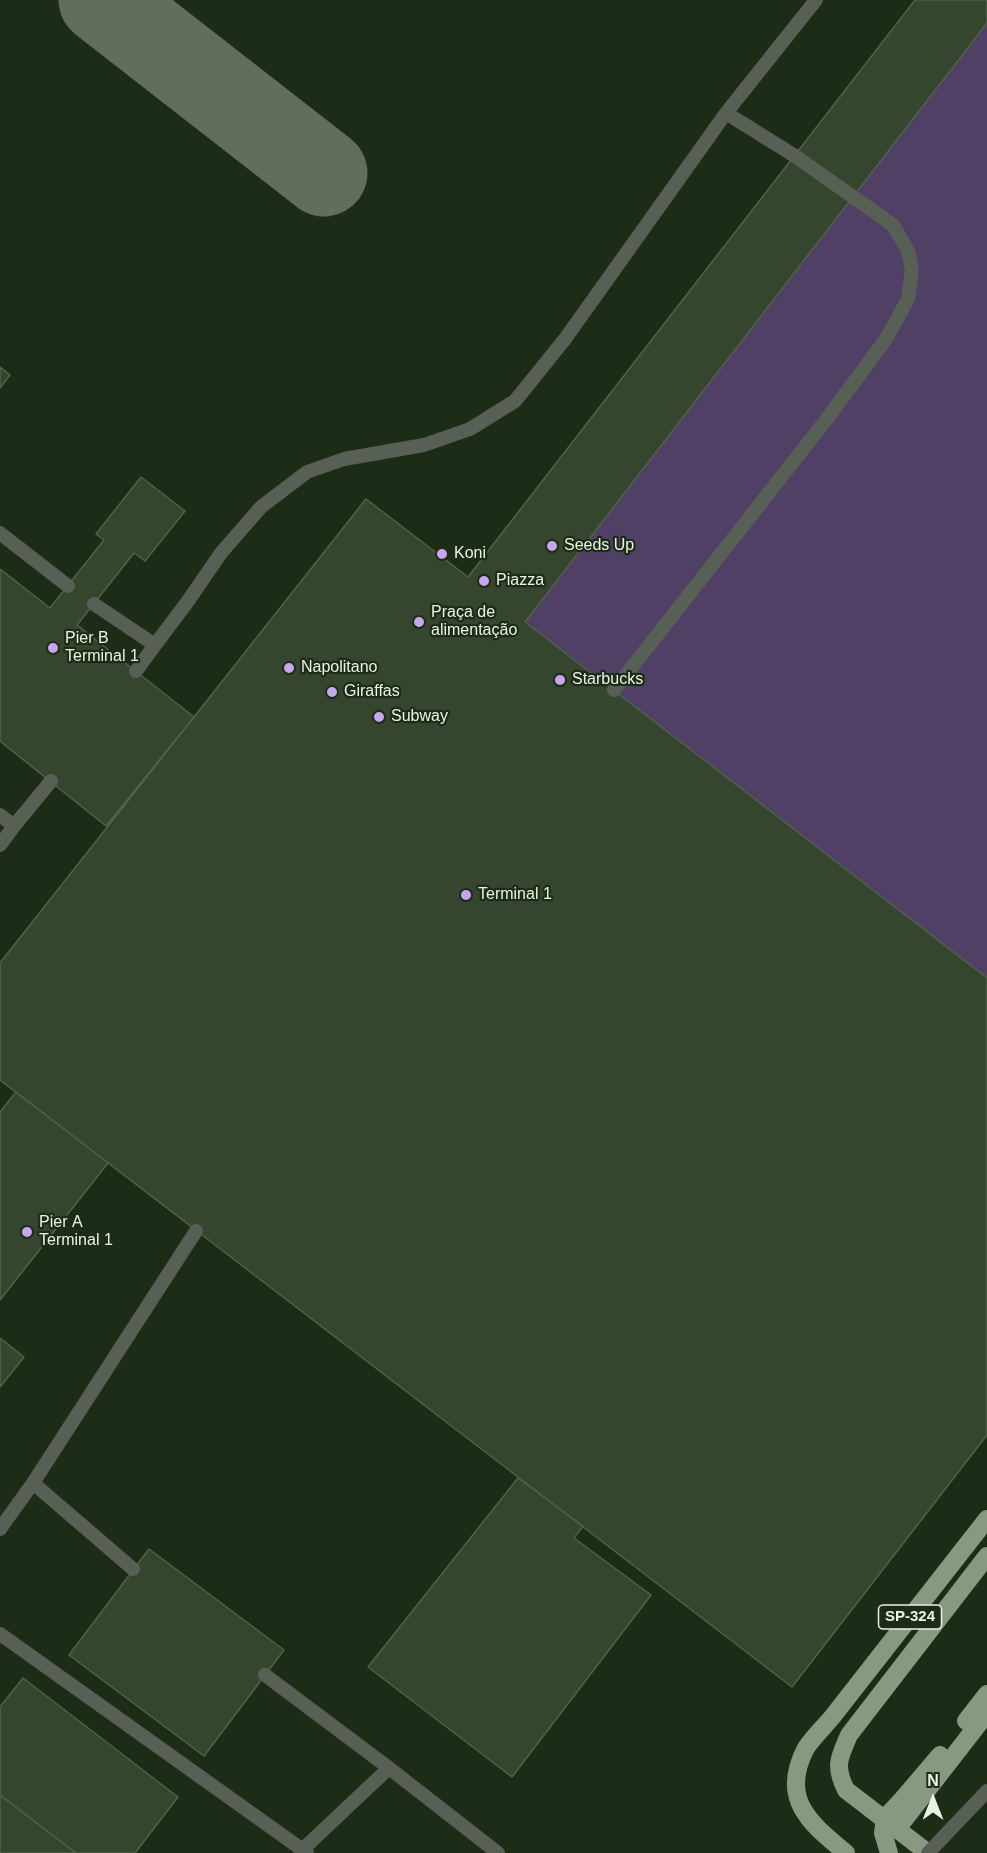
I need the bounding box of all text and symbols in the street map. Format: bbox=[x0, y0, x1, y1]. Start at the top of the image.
place label: Seeds Up bbox=[564, 536, 634, 556]
marker: Seeds Up bbox=[545, 539, 559, 553]
place label: Koni bbox=[454, 544, 486, 564]
marker: Koni bbox=[435, 547, 449, 561]
place label: Piazza bbox=[496, 571, 544, 591]
marker: Piazza bbox=[477, 574, 491, 588]
place label: Praça de alimentação bbox=[431, 603, 517, 641]
marker: Praça de alimentação bbox=[412, 615, 426, 629]
place label: Pier B Terminal 1 bbox=[65, 629, 139, 667]
marker: Pier B Terminal 1 bbox=[46, 641, 60, 655]
place label: Napolitano bbox=[301, 658, 378, 678]
marker: Napolitano bbox=[282, 661, 296, 675]
place label: Starbucks bbox=[572, 670, 643, 690]
marker: Starbucks bbox=[553, 673, 567, 687]
place label: Giraffas bbox=[344, 682, 400, 702]
marker: Giraffas bbox=[325, 685, 339, 699]
place label: Subway bbox=[391, 707, 448, 727]
marker: Subway bbox=[372, 710, 386, 724]
place label: Terminal 1 bbox=[478, 885, 552, 905]
marker: Terminal 1 bbox=[459, 888, 473, 902]
place label: Pier A Terminal 1 bbox=[39, 1213, 113, 1251]
marker: Pier A Terminal 1 bbox=[20, 1225, 34, 1239]
road number: SP-324 bbox=[878, 1605, 942, 1629]
north arrow bbox=[903, 1769, 963, 1829]
text: N bbox=[927, 1772, 939, 1789]

